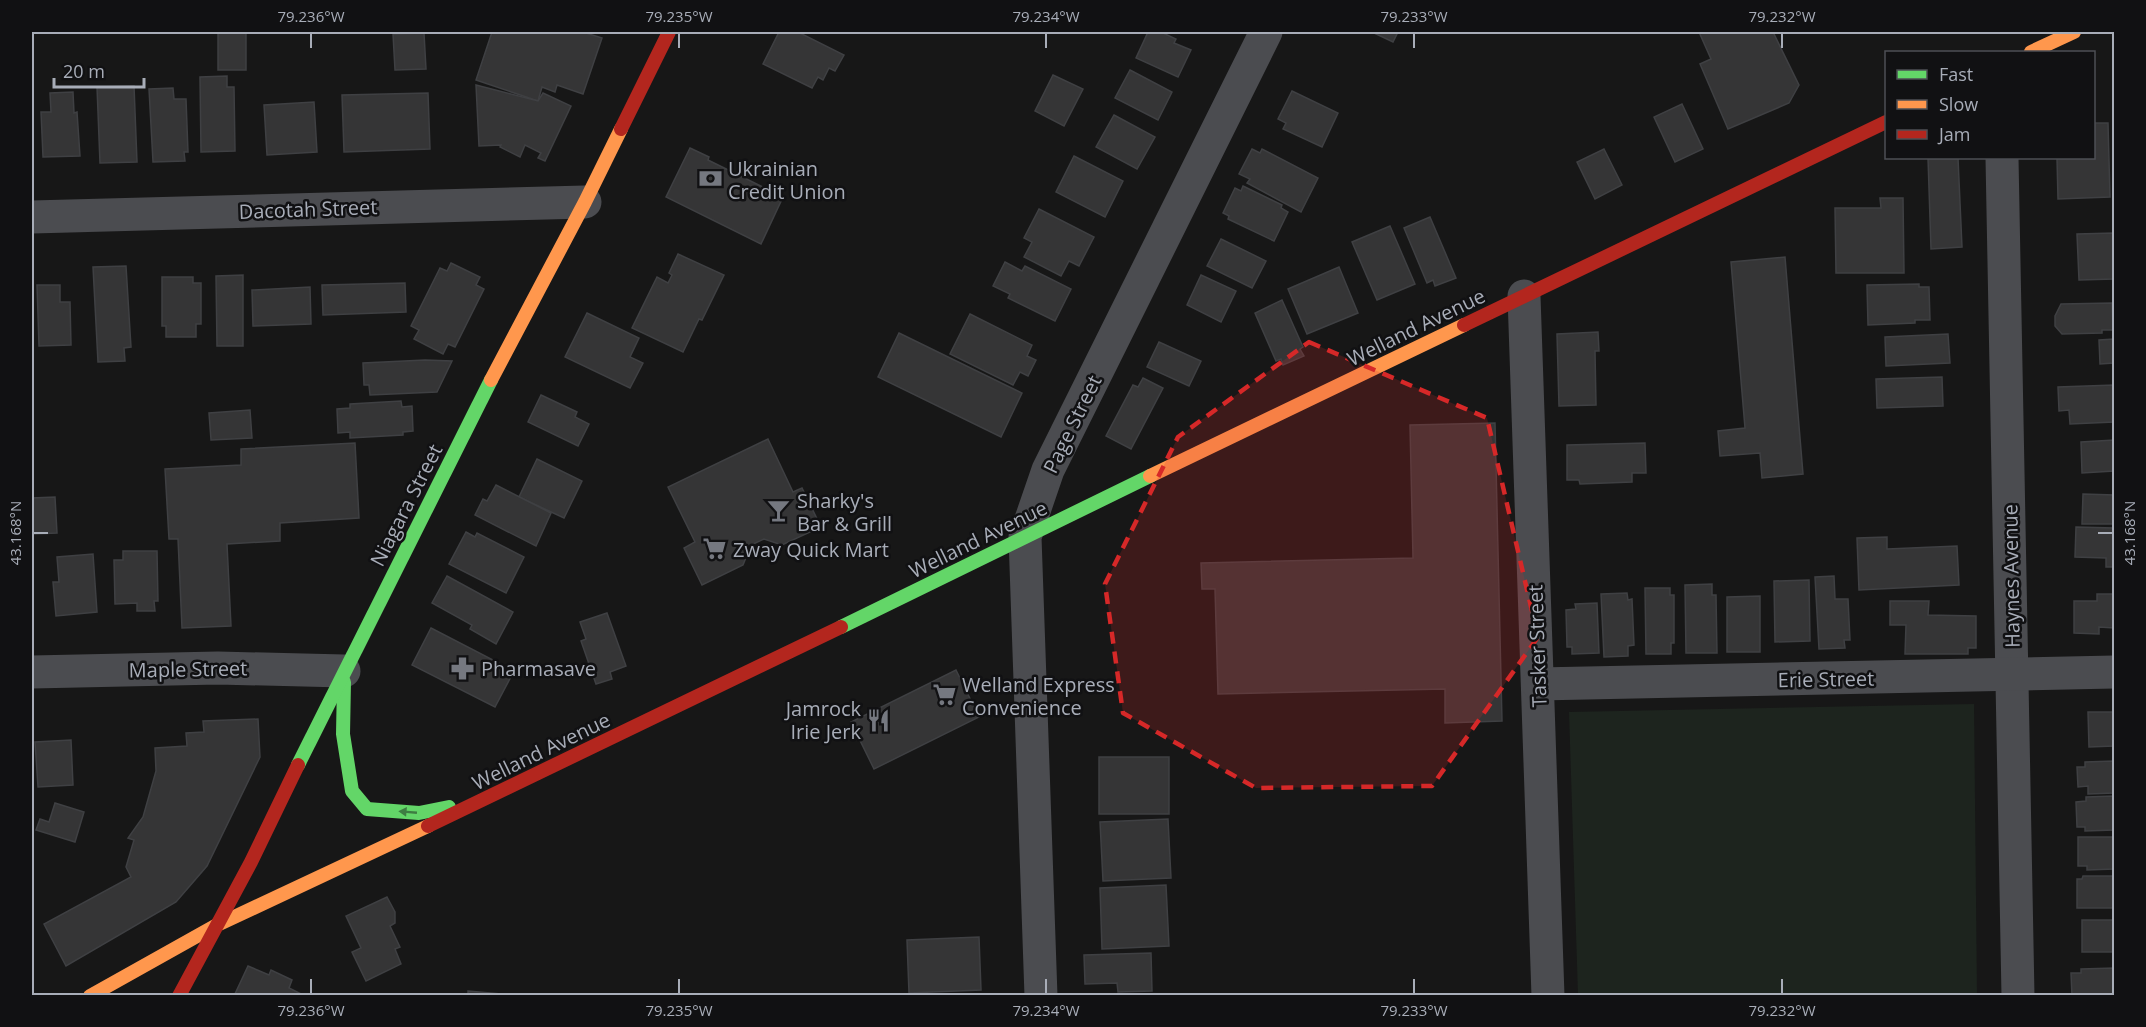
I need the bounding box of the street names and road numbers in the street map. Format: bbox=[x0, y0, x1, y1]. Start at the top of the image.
street label: Dacotah Street bbox=[238, 193, 378, 225]
street label: Welland Avenue bbox=[1343, 282, 1489, 372]
street label: Page Street bbox=[1037, 370, 1107, 478]
street label: Niagara Street bbox=[364, 439, 448, 571]
street label: Welland Avenue bbox=[905, 494, 1051, 584]
street label: Haynes Avenue bbox=[1996, 504, 2026, 648]
street label: Tasker Street bbox=[1521, 584, 1553, 708]
street label: Maple Street bbox=[128, 654, 248, 684]
street label: Erie Street bbox=[1777, 665, 1875, 693]
street label: Welland Avenue bbox=[468, 706, 614, 796]

